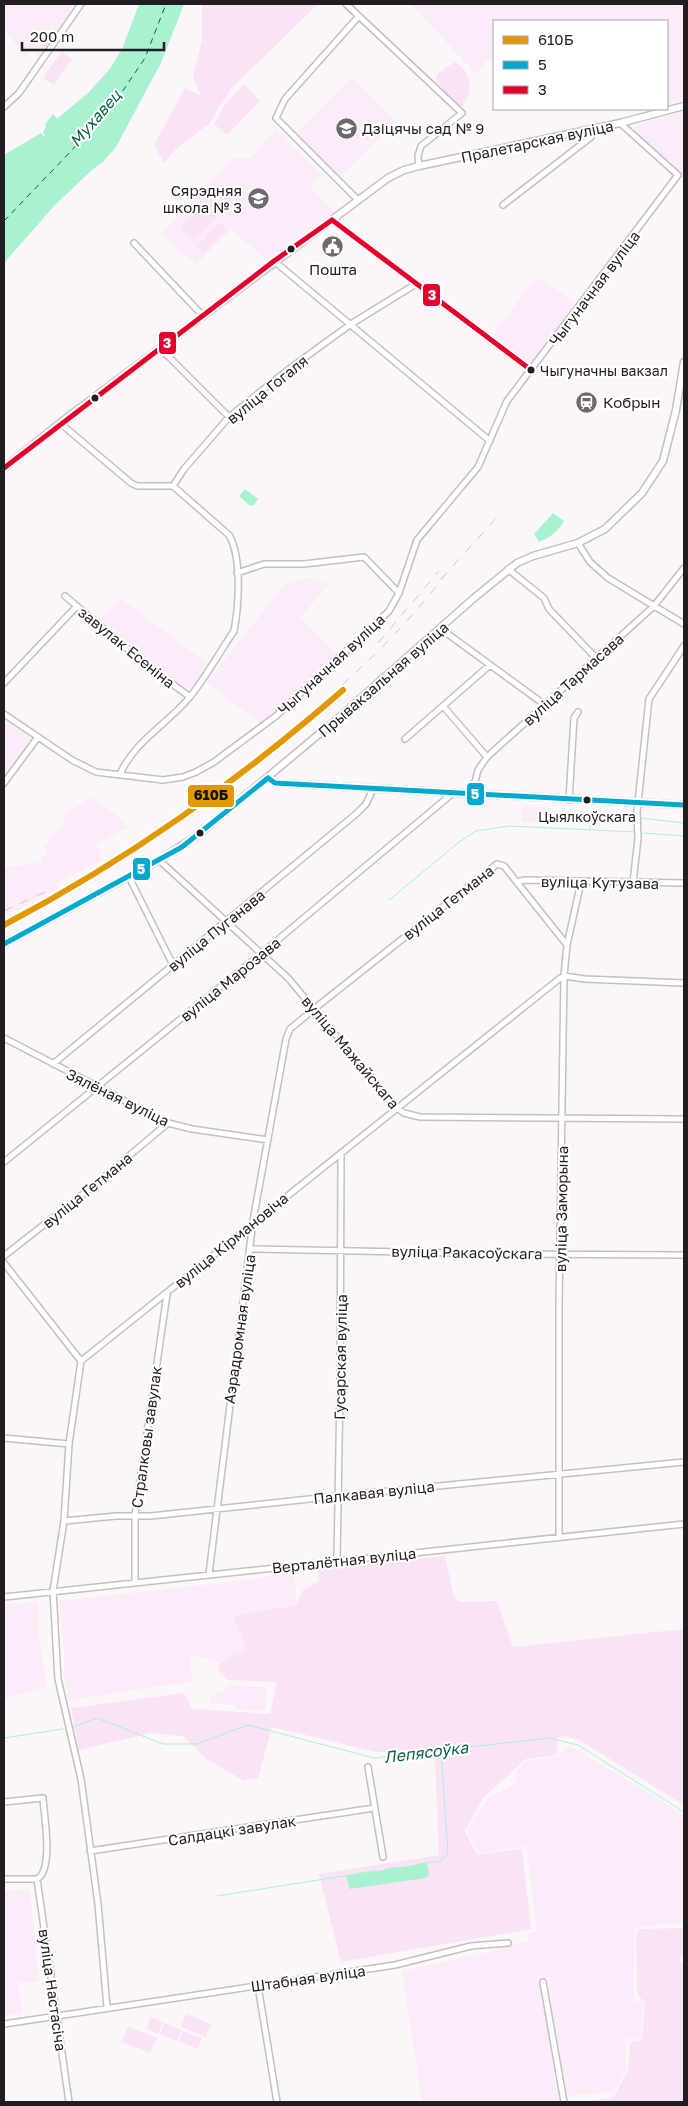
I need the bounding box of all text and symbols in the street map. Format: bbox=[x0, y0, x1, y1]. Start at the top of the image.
scale bar bbox=[22, 20, 165, 52]
legend bbox=[493, 20, 668, 110]
text: 200 m bbox=[30, 27, 74, 45]
text: 610Б bbox=[538, 30, 574, 48]
text: 5 bbox=[538, 55, 547, 73]
text: 3 bbox=[538, 80, 547, 98]
water label: Мухавец bbox=[65, 85, 126, 151]
school or university icon: Дзіцячы сад № 9 bbox=[334, 116, 358, 140]
street label: Пралетарская вуліца bbox=[459, 116, 615, 166]
place label: Дзіцячы сад № 9 bbox=[362, 119, 484, 137]
place label: Сярэдняя школа № 3 bbox=[163, 181, 242, 216]
school or university icon: Сярэдняя школа № 3 bbox=[246, 187, 270, 211]
street label: Чыгуначная вуліца bbox=[545, 227, 643, 349]
public building icon: Пошта bbox=[321, 234, 345, 258]
unlabelled marker bbox=[286, 244, 296, 254]
place label: Пошта bbox=[309, 260, 357, 278]
line badge: 3 bbox=[422, 283, 441, 307]
text: 3 bbox=[428, 286, 436, 303]
line badge: 3 bbox=[158, 331, 177, 355]
text: 3 bbox=[163, 334, 171, 351]
street label: вуліца Гогаля bbox=[223, 351, 311, 427]
place label: Чыгуначны вакзал bbox=[540, 362, 668, 379]
marker: Чыгуначны вакзал bbox=[526, 365, 536, 375]
station icon: Кобрын bbox=[575, 390, 599, 414]
unlabelled marker bbox=[90, 393, 100, 403]
place label: Кобрын bbox=[603, 393, 660, 411]
street label: завулак Есеніна bbox=[75, 603, 179, 691]
street label: Чыгуначная вуліца bbox=[274, 610, 388, 718]
street label: Прывакзальная вуліца bbox=[314, 617, 452, 741]
street label: вуліца Тармасава bbox=[519, 629, 627, 729]
line badge: 5 bbox=[466, 782, 485, 806]
line badge: 610Б bbox=[187, 784, 235, 808]
text: 5 bbox=[471, 785, 480, 802]
text: 610Б bbox=[194, 786, 229, 803]
marker: Цыялкоўскага bbox=[582, 795, 592, 805]
place label: Цыялкоўскага bbox=[538, 808, 636, 825]
unlabelled marker bbox=[195, 828, 205, 838]
line badge: 5 bbox=[132, 857, 151, 881]
text: 5 bbox=[137, 860, 146, 877]
street label: вуліца Гетмана bbox=[399, 861, 497, 943]
street label: вуліца Кутузава bbox=[541, 872, 659, 892]
street label: вуліца Пуганава bbox=[164, 885, 268, 975]
street label: вуліца Марозава bbox=[176, 933, 284, 1025]
street label: вуліца Мажайскага bbox=[299, 992, 403, 1112]
street label: Зялёная вуліца bbox=[64, 1064, 172, 1130]
street label: вуліца Заморына bbox=[551, 1146, 571, 1272]
street label: вуліца Гетмана bbox=[38, 1148, 136, 1232]
street label: вуліца Кірмановіча bbox=[170, 1189, 292, 1291]
street label: вуліца Ракасоўскага bbox=[391, 1242, 543, 1262]
street label: Аэрадромная вуліца bbox=[220, 1253, 258, 1405]
street label: Гусарская вуліца bbox=[330, 1294, 350, 1420]
street label: Стралковы завулак bbox=[127, 1365, 165, 1509]
street label: Палкавая вуліца bbox=[313, 1477, 435, 1507]
street label: Верталётная вуліца bbox=[271, 1543, 417, 1577]
water label: Лепясоўка bbox=[383, 1737, 470, 1767]
street label: Салдацкі завулак bbox=[167, 1811, 298, 1849]
street label: вуліца Настасіча bbox=[36, 1928, 70, 2052]
street label: Штабная вуліца bbox=[249, 1961, 367, 1995]

